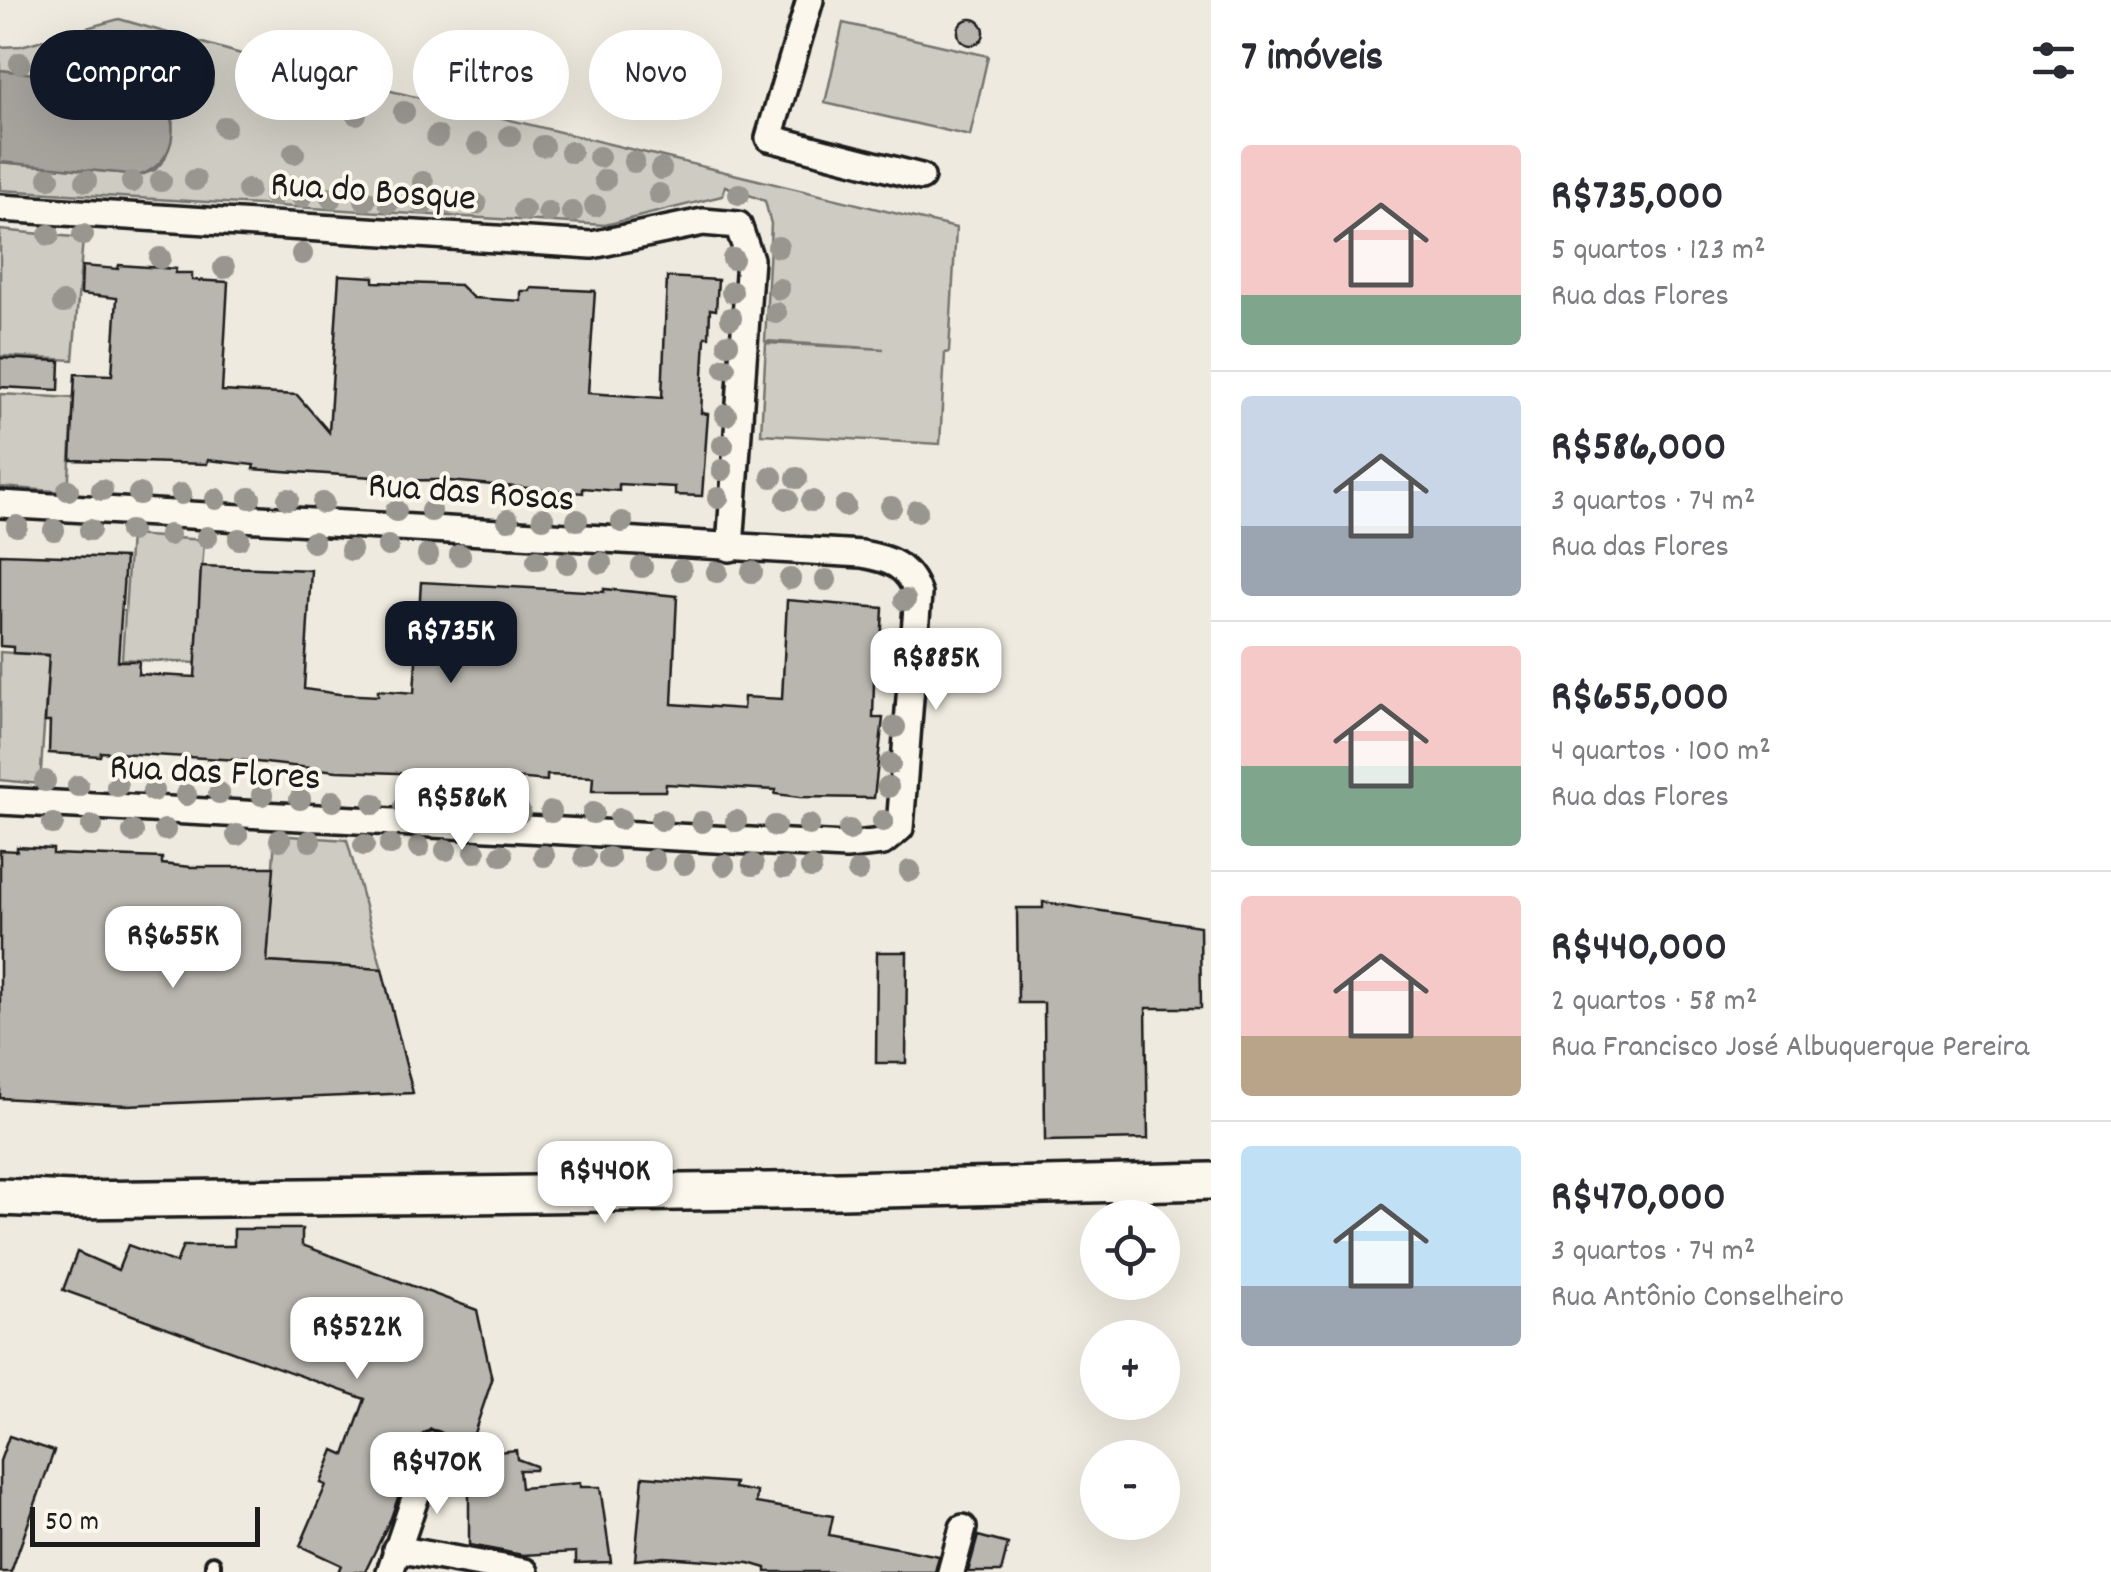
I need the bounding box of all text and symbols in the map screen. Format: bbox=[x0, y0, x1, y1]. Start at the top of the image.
chip: Comprar bbox=[30, 30, 215, 120]
chip: Alugar bbox=[235, 30, 393, 120]
chip: Filtros bbox=[413, 30, 569, 120]
chip: Novo bbox=[589, 30, 722, 120]
text: 7 imóveis bbox=[1241, 30, 1383, 90]
icon: filters bbox=[2026, 33, 2081, 88]
street label: Rua do Bosque bbox=[268, 159, 478, 229]
text: R$735,000 bbox=[1551, 169, 1724, 229]
icon: home bbox=[1321, 185, 1441, 305]
text: 5 quartos · 123 m² bbox=[1551, 229, 1766, 275]
text: Rua das Flores bbox=[1551, 275, 1729, 321]
text: R$586,000 bbox=[1551, 420, 1726, 480]
icon: home bbox=[1321, 436, 1441, 556]
street label: Rua das Rosas bbox=[366, 460, 576, 530]
text: 3 quartos · 74 m² bbox=[1551, 480, 1755, 526]
text: Rua das Flores bbox=[1551, 526, 1729, 572]
pin: R$735K bbox=[370, 601, 532, 686]
text: R$735K bbox=[407, 610, 495, 656]
pin: R$885K bbox=[855, 628, 1017, 713]
text: R$885K bbox=[892, 637, 980, 683]
text: R$655,000 bbox=[1551, 670, 1729, 730]
icon: home bbox=[1321, 686, 1441, 806]
text: 4 quartos · 100 m² bbox=[1551, 730, 1771, 776]
street label: Rua das Flores bbox=[108, 742, 322, 808]
pin: R$586K bbox=[381, 768, 543, 853]
text: Rua das Flores bbox=[1551, 776, 1729, 822]
text: R$586K bbox=[417, 777, 507, 823]
pin: R$655K bbox=[92, 906, 254, 991]
text: R$655K bbox=[127, 915, 219, 961]
text: R$440,000 bbox=[1551, 920, 1727, 980]
icon: home bbox=[1321, 936, 1441, 1056]
text: 2 quartos · 58 m² bbox=[1551, 980, 1757, 1026]
text: Rua Francisco José Albuquerque Pereira bbox=[1551, 1026, 2029, 1072]
pin: R$440K bbox=[524, 1141, 686, 1226]
text: R$440K bbox=[560, 1150, 650, 1196]
text: R$470,000 bbox=[1551, 1170, 1726, 1230]
icon: home bbox=[1321, 1186, 1441, 1306]
map controls bbox=[1080, 1200, 1180, 1540]
button: locate bbox=[1080, 1200, 1180, 1300]
text: 3 quartos · 74 m² bbox=[1551, 1230, 1755, 1276]
text: Rua Antônio Conselheiro bbox=[1551, 1276, 1844, 1322]
pin: R$522K bbox=[276, 1297, 438, 1382]
text: R$522K bbox=[312, 1306, 402, 1352]
button: + bbox=[1080, 1320, 1180, 1420]
pin: R$470K bbox=[356, 1432, 518, 1517]
button: − bbox=[1080, 1440, 1180, 1540]
text: R$470K bbox=[392, 1441, 482, 1487]
scale bar bbox=[30, 1502, 260, 1546]
text: 50 m bbox=[45, 1504, 99, 1544]

